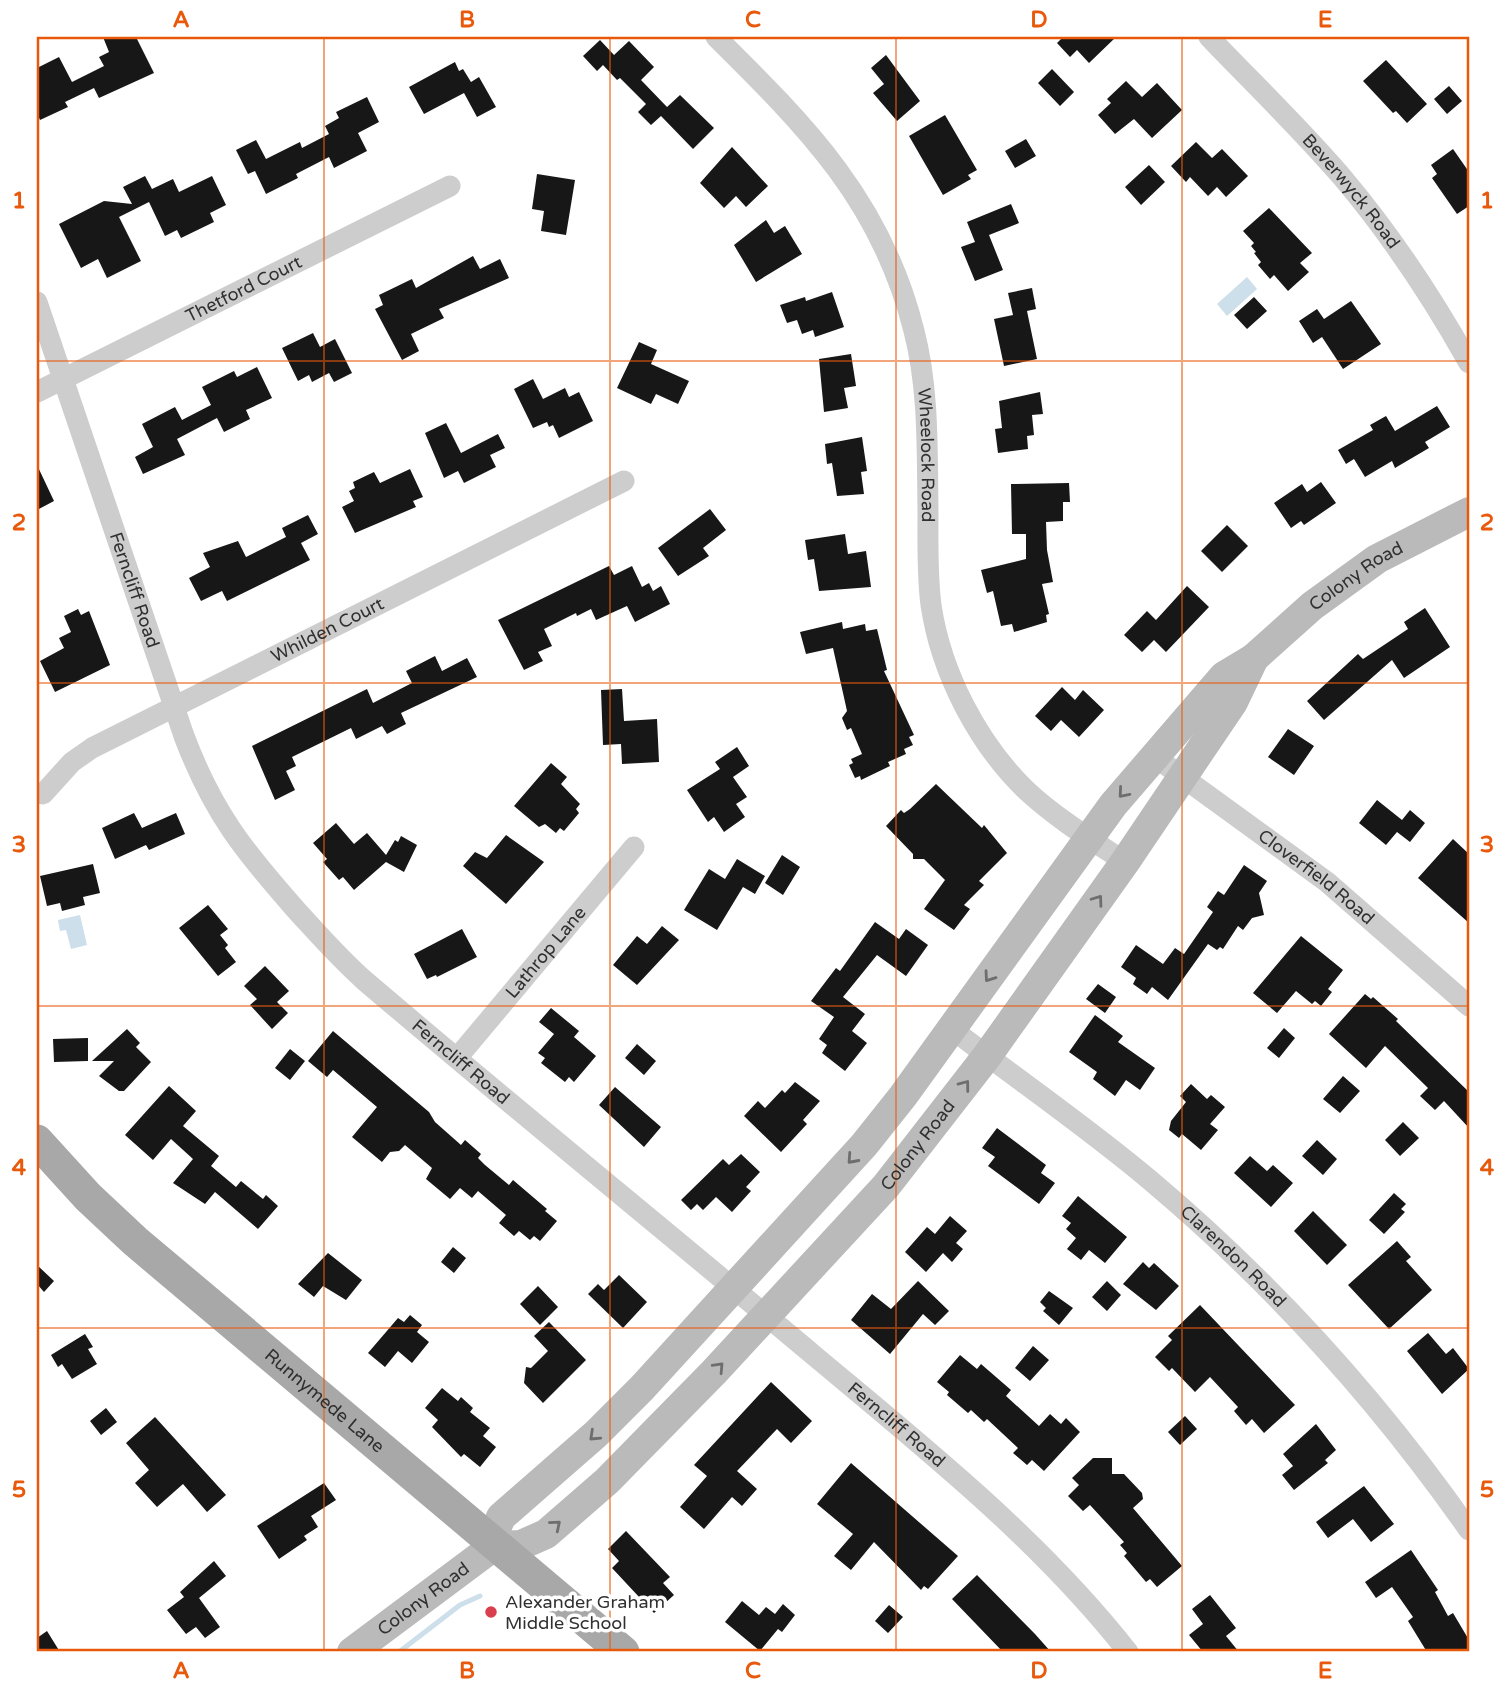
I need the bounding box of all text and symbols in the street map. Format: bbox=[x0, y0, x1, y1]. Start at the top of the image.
text: A bbox=[172, 6, 190, 34]
text: B bbox=[459, 6, 475, 34]
text: C bbox=[745, 6, 761, 34]
text: D bbox=[1030, 6, 1048, 34]
text: E bbox=[1318, 6, 1332, 34]
street label: Beverwyck Road bbox=[1298, 129, 1405, 253]
text: 1 bbox=[12, 187, 26, 215]
text: 1 bbox=[1480, 187, 1494, 215]
street label: Thetford Court bbox=[182, 251, 305, 327]
street label: Wheelock Road bbox=[913, 387, 939, 522]
text: 2 bbox=[12, 509, 26, 537]
text: 2 bbox=[1480, 509, 1494, 537]
street label: Ferncliff Road bbox=[105, 529, 164, 651]
street label: Colony Road bbox=[1305, 537, 1407, 616]
street label: Whilden Court bbox=[267, 592, 388, 667]
one-way arrow bbox=[1118, 785, 1131, 798]
street label: Cloverfield Road bbox=[1254, 825, 1379, 929]
text: 3 bbox=[12, 831, 26, 859]
text: 3 bbox=[1480, 831, 1494, 859]
one-way arrow bbox=[1090, 895, 1102, 908]
street label: Lathrop Lane bbox=[501, 902, 591, 1003]
one-way arrow bbox=[985, 969, 997, 982]
street label: Ferncliff Road bbox=[407, 1015, 514, 1109]
one-way arrow bbox=[957, 1080, 970, 1093]
street label: Colony Road bbox=[876, 1095, 960, 1195]
one-way arrow bbox=[847, 1151, 860, 1164]
text: 4 bbox=[12, 1154, 27, 1182]
text: 4 bbox=[1480, 1154, 1495, 1182]
street label: Clarendon Road bbox=[1176, 1201, 1291, 1312]
street label: Runnymede Lane bbox=[260, 1344, 389, 1457]
one-way arrow bbox=[710, 1362, 723, 1375]
street label: Ferncliff Road bbox=[843, 1377, 950, 1472]
one-way arrow bbox=[589, 1427, 602, 1440]
text: 5 bbox=[12, 1476, 26, 1504]
text: 5 bbox=[1480, 1476, 1494, 1504]
one-way arrow bbox=[549, 1521, 561, 1534]
street label: Colony Road bbox=[373, 1557, 474, 1640]
place label: Alexander Graham Middle School bbox=[505, 1591, 665, 1634]
marker: Alexander Graham Middle School bbox=[483, 1604, 499, 1620]
text: A bbox=[172, 1657, 190, 1685]
text: B bbox=[459, 1657, 475, 1685]
text: C bbox=[745, 1657, 761, 1685]
text: D bbox=[1030, 1657, 1048, 1685]
text: E bbox=[1318, 1657, 1332, 1685]

